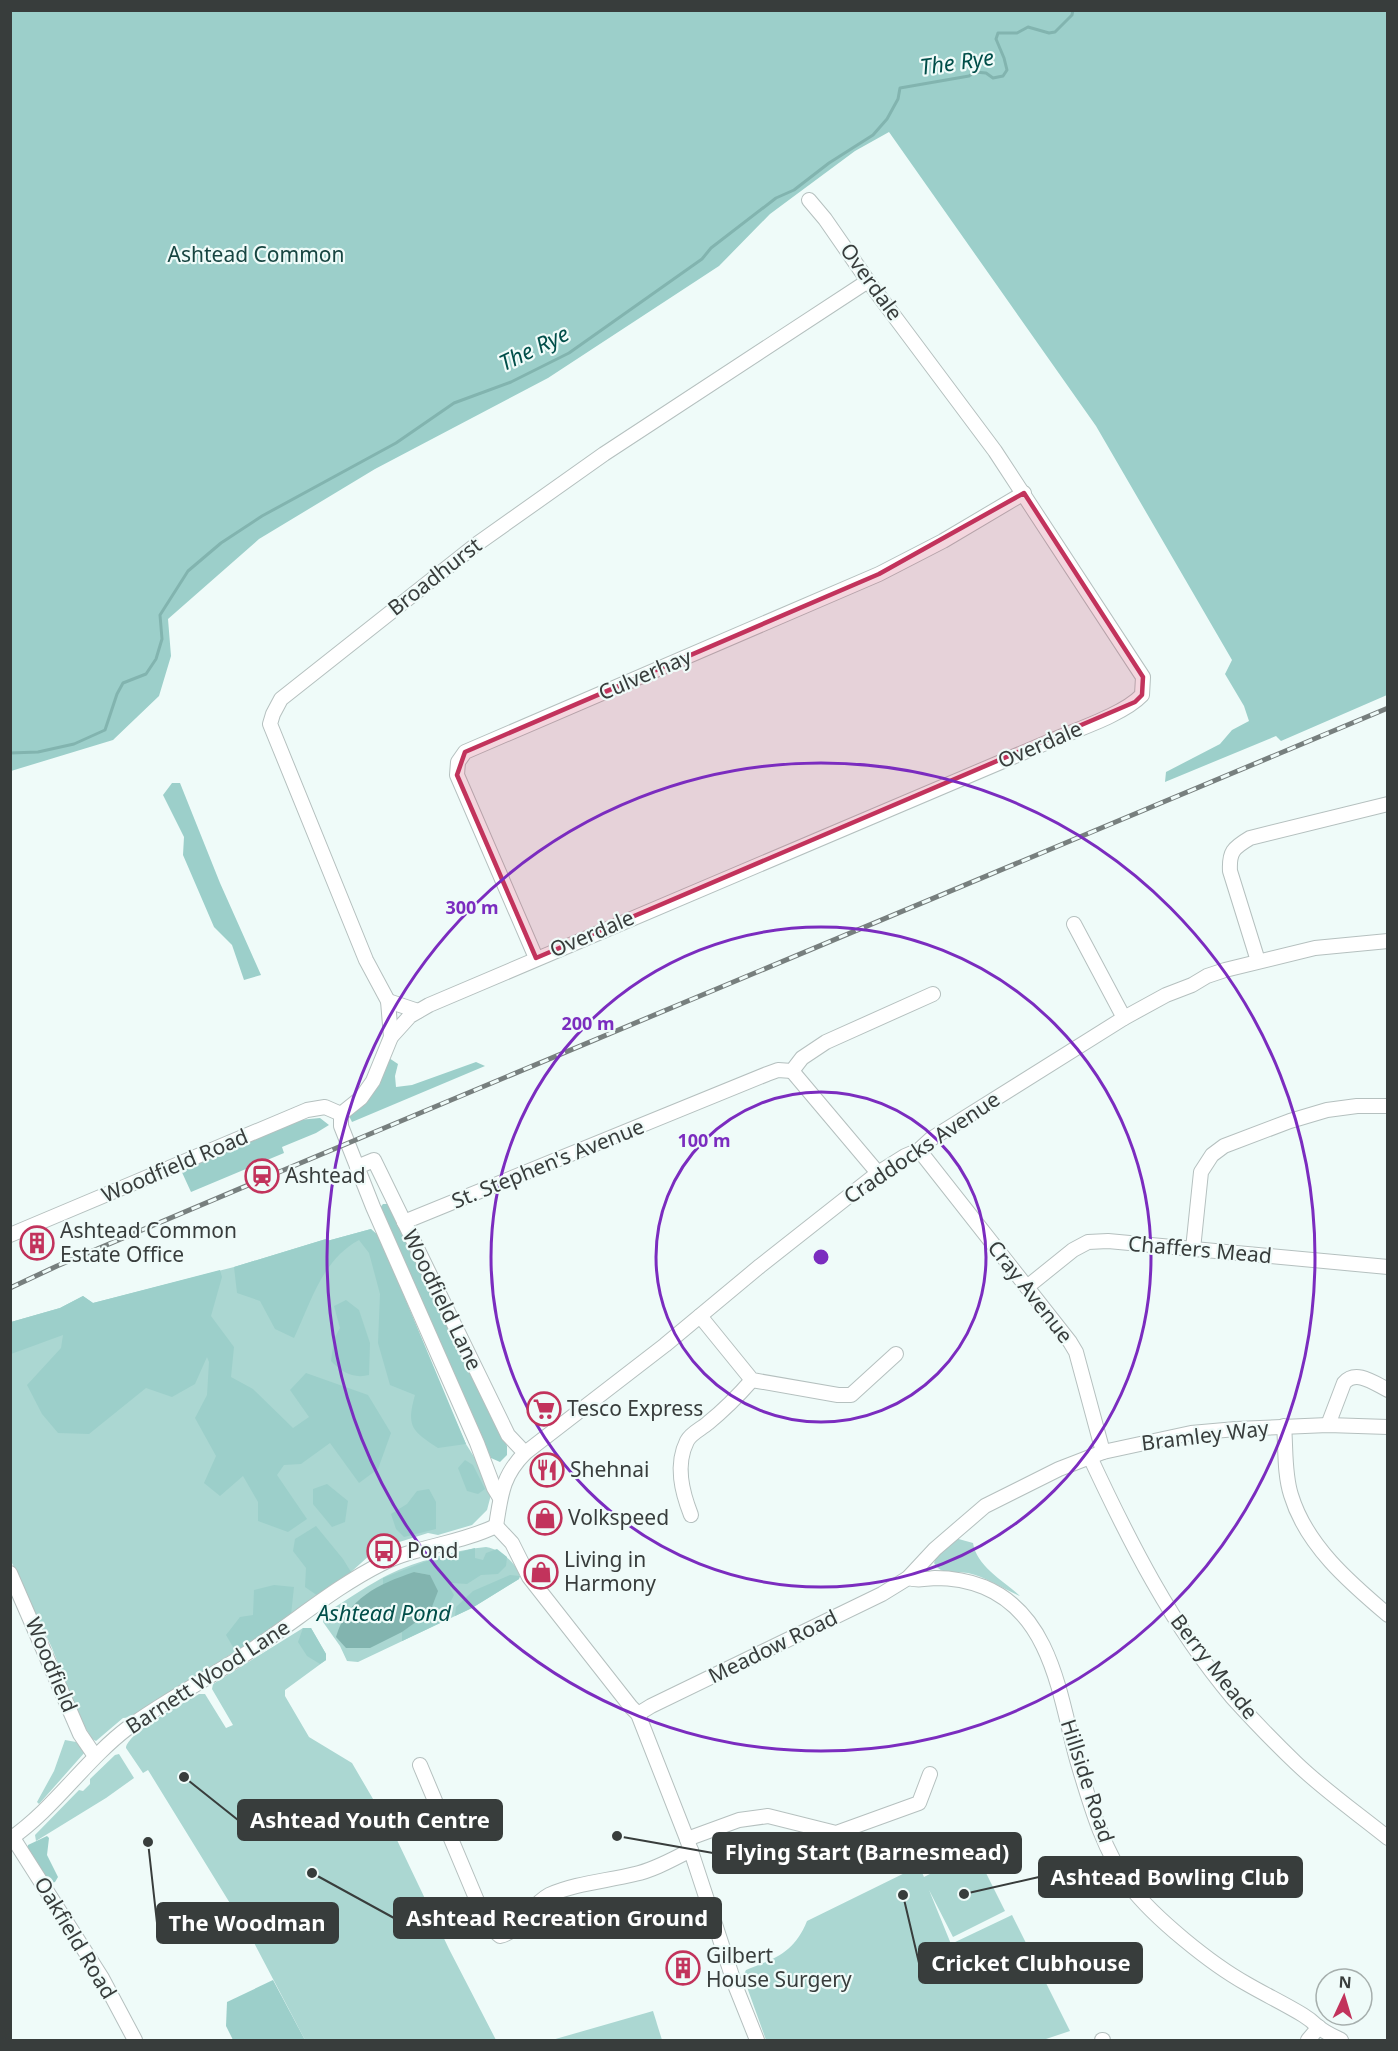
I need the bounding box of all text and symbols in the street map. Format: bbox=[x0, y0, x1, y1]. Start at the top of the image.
water label: The Rye bbox=[918, 41, 996, 81]
street label: Overdale bbox=[834, 237, 909, 326]
park label: Ashtead Common bbox=[168, 240, 344, 268]
water label: The Rye bbox=[494, 317, 574, 377]
street label: Broadhurst bbox=[382, 531, 487, 622]
street label: Culverhay bbox=[594, 642, 696, 706]
street label: Overdale bbox=[993, 714, 1086, 774]
text: 300 m bbox=[445, 895, 499, 919]
street label: Overdale bbox=[545, 903, 638, 963]
text: 200 m bbox=[561, 1011, 615, 1035]
street label: Craddocks Avenue bbox=[838, 1085, 1005, 1210]
street label: St. Stephen's Avenue bbox=[447, 1112, 648, 1214]
street label: Woodfield Road bbox=[97, 1122, 252, 1208]
text: 100 m bbox=[677, 1128, 731, 1152]
station icon: Ashtead bbox=[244, 1158, 280, 1194]
place label: Ashtead bbox=[285, 1161, 366, 1189]
place label: Ashtead Common Estate Office bbox=[60, 1216, 237, 1268]
building icon: Ashtead Common Estate Office bbox=[19, 1225, 55, 1261]
street label: Woodfield Lane bbox=[397, 1225, 489, 1375]
street label: Chaffers Mead bbox=[1127, 1229, 1273, 1269]
street label: Cray Avenue bbox=[982, 1234, 1080, 1349]
centre of rings bbox=[811, 1247, 831, 1267]
supermarket icon: Tesco Express bbox=[526, 1391, 562, 1427]
place label: Tesco Express bbox=[567, 1394, 703, 1422]
street label: Bramley Way bbox=[1140, 1413, 1270, 1457]
restaurant icon: Shehnai bbox=[529, 1452, 565, 1488]
place label: Shehnai bbox=[570, 1455, 650, 1483]
shop icon: Volkspeed bbox=[527, 1500, 563, 1536]
place label: Volkspeed bbox=[568, 1503, 669, 1531]
bus stop icon: Pond bbox=[366, 1533, 402, 1569]
place label: Pond bbox=[407, 1536, 458, 1564]
place label: Living in Harmony bbox=[564, 1545, 656, 1597]
shop icon: Living in Harmony bbox=[523, 1554, 559, 1590]
water label: Ashtead Pond bbox=[315, 1597, 452, 1627]
street label: Meadow Road bbox=[703, 1603, 842, 1689]
street label: Berry Meade bbox=[1165, 1608, 1265, 1725]
street label: Woodfield bbox=[19, 1613, 84, 1716]
street label: Barnett Wood Lane bbox=[120, 1613, 295, 1740]
street label: Hillside Road bbox=[1055, 1716, 1121, 1846]
callout: Ashtead Youth Centre bbox=[238, 1800, 502, 1840]
text: Ashtead Youth Centre bbox=[250, 1804, 490, 1834]
callout: Flying Start (Barnesmead) bbox=[713, 1833, 1021, 1873]
text: Flying Start (Barnesmead) bbox=[725, 1836, 1009, 1866]
callout: Ashtead Bowling Club bbox=[1039, 1857, 1302, 1897]
text: Ashtead Bowling Club bbox=[1051, 1861, 1289, 1891]
street label: Oakfield Road bbox=[28, 1871, 123, 2004]
callout: Ashtead Recreation Ground bbox=[394, 1898, 721, 1938]
text: Ashtead Recreation Ground bbox=[406, 1902, 708, 1932]
callout: The Woodman bbox=[157, 1903, 338, 1943]
text: The Woodman bbox=[168, 1907, 326, 1937]
place label: Gilbert House Surgery bbox=[706, 1941, 852, 1993]
callout: Cricket Clubhouse bbox=[919, 1943, 1142, 1983]
text: Cricket Clubhouse bbox=[931, 1947, 1131, 1977]
building icon: Gilbert House Surgery bbox=[665, 1950, 701, 1986]
north arrow bbox=[1314, 1967, 1374, 2027]
text: N bbox=[1338, 1971, 1352, 1993]

